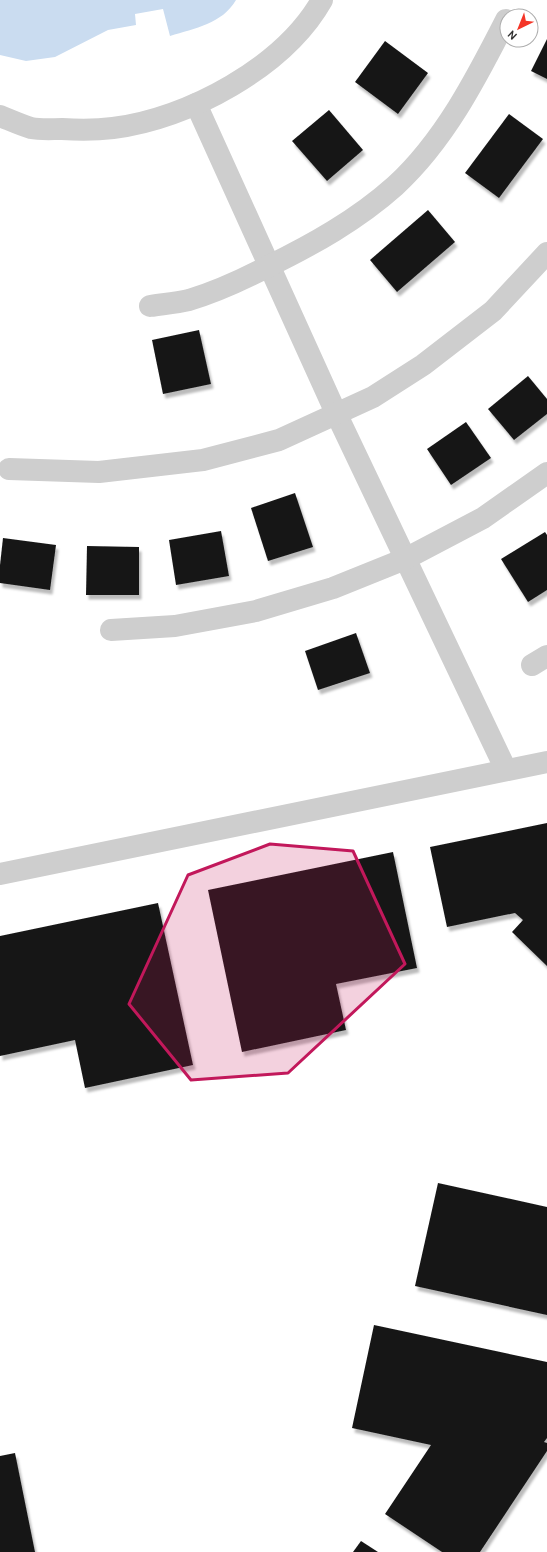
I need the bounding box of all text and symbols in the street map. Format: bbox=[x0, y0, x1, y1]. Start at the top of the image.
north arrow bbox=[499, 8, 539, 48]
text: N bbox=[505, 28, 520, 43]

